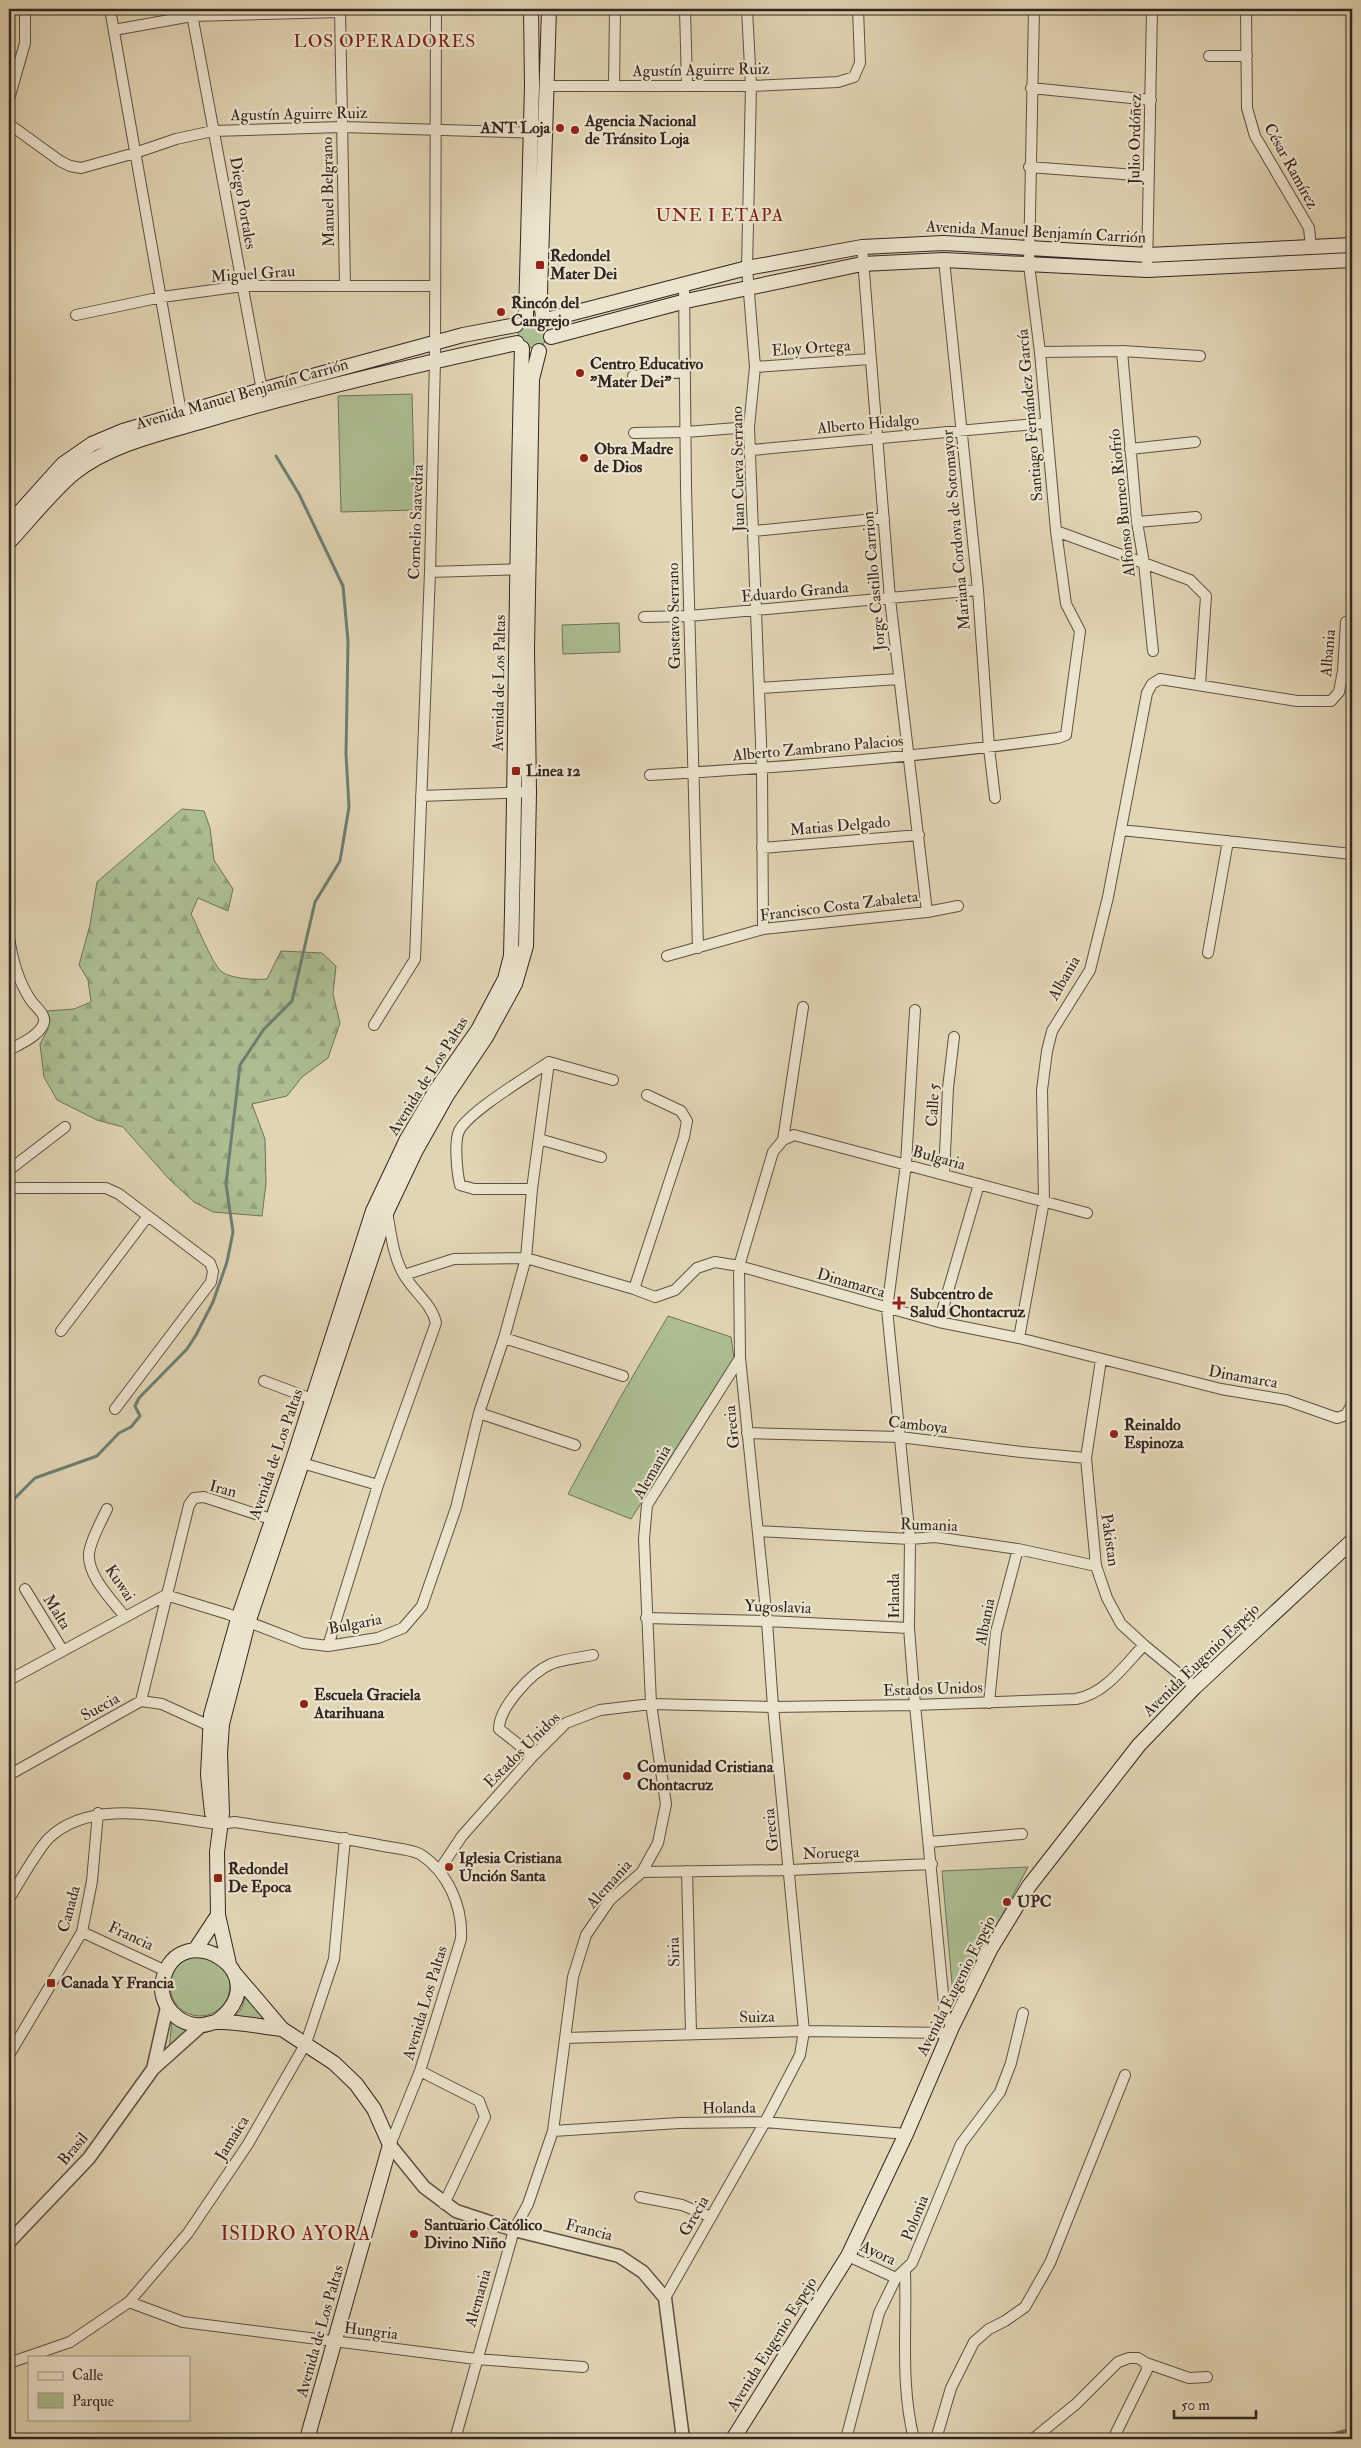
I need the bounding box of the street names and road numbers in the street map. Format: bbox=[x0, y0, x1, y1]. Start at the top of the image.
street label: Agustín Aguirre Ruiz bbox=[631, 59, 770, 81]
street label: Julio Ordóñez bbox=[1124, 93, 1147, 186]
street label: Agustín Aguirre Ruiz bbox=[229, 103, 368, 125]
street label: César Ramírez bbox=[1259, 120, 1323, 213]
street label: Manuel Belgrano bbox=[317, 136, 339, 247]
street label: Diego Portales bbox=[225, 155, 261, 251]
street label: Avenida Manuel Benjamín Carrión bbox=[925, 216, 1146, 248]
street label: Miguel Grau bbox=[210, 261, 296, 287]
street label: Santiago Fernández García bbox=[1012, 328, 1047, 502]
street label: Eloy Ortega bbox=[771, 335, 851, 361]
street label: Avenida Manuel Benjamín Carrión bbox=[132, 354, 351, 434]
street label: Juan Cueva Serrano bbox=[727, 406, 750, 533]
street label: Alberto Hidalgo bbox=[815, 410, 920, 439]
street label: Alfonso Burneo Riofrío bbox=[1104, 428, 1140, 579]
street label: Mariana Cordova de Sotomayor bbox=[937, 429, 975, 631]
street label: Cornelio Saavedra bbox=[404, 464, 428, 580]
street label: Jorge Castillo Carrion bbox=[858, 510, 891, 653]
street label: Gustavo Serrano bbox=[663, 562, 685, 669]
street label: Eduardo Granda bbox=[740, 577, 850, 607]
street label: Avenida de Los Paltas bbox=[488, 615, 510, 752]
street label: Albania bbox=[1316, 628, 1340, 679]
street label: Alberto Zambrano Palacios bbox=[731, 731, 904, 766]
street label: Matias Delgado bbox=[789, 812, 891, 840]
street label: Francisco Costa Zabaleta bbox=[759, 886, 920, 926]
street label: Albania bbox=[1043, 952, 1085, 1005]
street label: Avenida de Los Paltas bbox=[383, 1013, 473, 1140]
street label: Calle 5 bbox=[922, 1083, 944, 1127]
street label: Bulgaria bbox=[910, 1141, 968, 1175]
street label: Dinamarca bbox=[815, 1264, 888, 1302]
street label: Dinamarca bbox=[1207, 1361, 1280, 1393]
street label: Avenida de Los Paltas bbox=[244, 1386, 308, 1523]
street label: Grecia bbox=[720, 1404, 744, 1450]
street label: Camboya bbox=[887, 1412, 949, 1438]
street label: Alemania bbox=[628, 1441, 676, 1503]
street label: Iran bbox=[207, 1476, 239, 1502]
street label: Pakistan bbox=[1096, 1512, 1124, 1568]
street label: Rumania bbox=[900, 1514, 959, 1536]
street label: Kuwai bbox=[101, 1561, 139, 1605]
street label: Irlanda bbox=[884, 1573, 904, 1619]
street label: Malta bbox=[39, 1591, 76, 1634]
street label: Yugoslavia bbox=[744, 1596, 812, 1618]
street label: Albania bbox=[970, 1596, 999, 1648]
street label: Avenida Eugenio Espejo bbox=[1138, 1599, 1264, 1722]
street label: Bulgaria bbox=[327, 1609, 384, 1639]
street label: Estados Unidos bbox=[883, 1677, 983, 1701]
street label: Suecia bbox=[77, 1688, 123, 1726]
street label: Estados Unidos bbox=[480, 1708, 564, 1792]
street label: Grecia bbox=[759, 1807, 783, 1853]
street label: Noruega bbox=[802, 1842, 860, 1864]
street label: Alemania bbox=[581, 1855, 636, 1913]
street label: Canada bbox=[53, 1883, 85, 1935]
street label: Avenida Eugenio Espejo bbox=[912, 1912, 1001, 2061]
street label: Francia bbox=[105, 1917, 157, 1955]
street label: Siria bbox=[663, 1936, 685, 1967]
street label: Avenida Los Paltas bbox=[398, 1943, 452, 2064]
street label: Suiza bbox=[739, 2007, 775, 2027]
street label: Holanda bbox=[702, 2098, 757, 2118]
street label: Jamaica bbox=[210, 2112, 255, 2165]
street label: Brasil bbox=[54, 2128, 92, 2170]
street label: Grecia bbox=[675, 2192, 714, 2240]
street label: Polonia bbox=[897, 2192, 933, 2244]
street label: Francia bbox=[563, 2215, 615, 2246]
street label: Ayora bbox=[856, 2236, 899, 2270]
street label: Avenida de Los Paltas bbox=[291, 2263, 348, 2400]
street label: Alemania bbox=[460, 2266, 496, 2330]
street label: Avenida Eugenio Espejo bbox=[722, 2273, 822, 2416]
street label: Hungria bbox=[343, 2318, 400, 2344]

